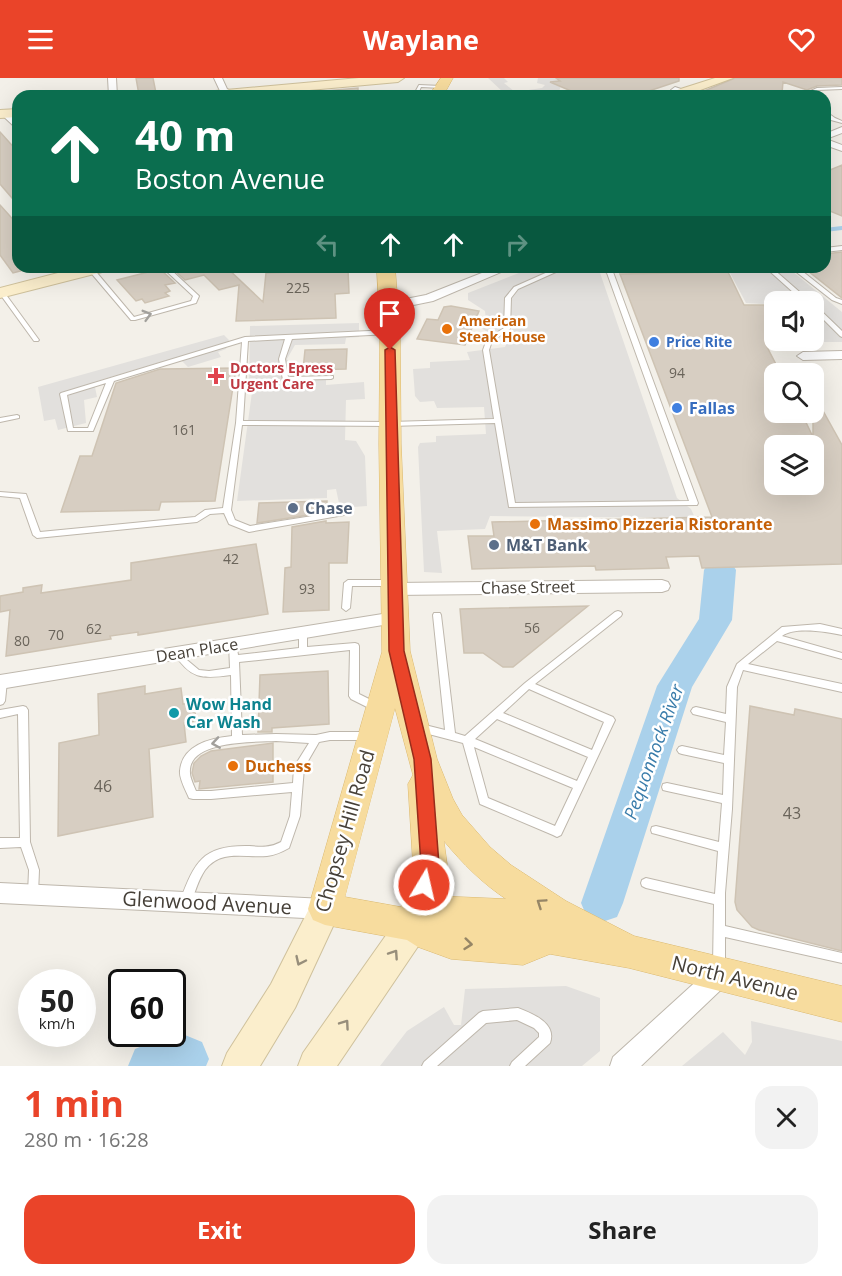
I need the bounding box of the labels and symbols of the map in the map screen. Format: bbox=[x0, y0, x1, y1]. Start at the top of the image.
house number: 225 bbox=[286, 278, 310, 297]
pin bbox=[364, 288, 415, 350]
one-way arrow bbox=[141, 310, 152, 322]
place label: American Steak House bbox=[459, 311, 546, 346]
marker: American Steak House bbox=[440, 322, 454, 336]
place label: Price Rite bbox=[666, 332, 732, 351]
marker: Price Rite bbox=[647, 335, 661, 349]
place label: Doctors Epress Urgent Care bbox=[230, 358, 333, 393]
house number: 94 bbox=[669, 363, 685, 382]
marker: Doctors Epress Urgent Care bbox=[207, 367, 225, 385]
place label: Fallas bbox=[689, 397, 735, 419]
marker: Fallas bbox=[670, 401, 684, 415]
house number: 161 bbox=[172, 420, 196, 439]
place label: Chase bbox=[305, 497, 353, 519]
marker: Chase bbox=[286, 501, 300, 515]
place label: Massimo Pizzeria Ristorante bbox=[547, 513, 772, 535]
marker: Massimo Pizzeria Ristorante bbox=[528, 517, 542, 531]
place label: M&T Bank bbox=[506, 534, 587, 556]
marker: M&T Bank bbox=[487, 538, 501, 552]
house number: 42 bbox=[223, 549, 239, 568]
street label: Chase Street bbox=[481, 575, 576, 599]
house number: 93 bbox=[299, 579, 315, 598]
house number: 56 bbox=[524, 618, 540, 637]
house number: 62 bbox=[86, 619, 102, 638]
house number: 70 bbox=[48, 625, 64, 644]
house number: 80 bbox=[14, 631, 30, 650]
street label: Dean Place bbox=[154, 633, 240, 667]
water label: Pequonnock River bbox=[618, 680, 689, 822]
place label: Wow Hand Car Wash bbox=[186, 693, 272, 733]
marker: Wow Hand Car Wash bbox=[167, 706, 181, 720]
one-way arrow bbox=[212, 736, 222, 749]
street label: Chopsey Hill Road bbox=[308, 746, 381, 915]
place label: Duchess bbox=[245, 755, 312, 777]
marker: Duchess bbox=[226, 759, 240, 773]
house number: 46 bbox=[94, 775, 112, 797]
house number: 43 bbox=[783, 802, 801, 824]
position arrow bbox=[392, 853, 456, 917]
street label: Glenwood Avenue bbox=[122, 885, 292, 920]
one-way arrow bbox=[536, 900, 547, 911]
one-way arrow bbox=[463, 937, 472, 950]
street label: North Avenue bbox=[669, 949, 801, 1006]
one-way arrow bbox=[387, 950, 398, 961]
one-way arrow bbox=[295, 955, 307, 966]
speed limit sign: 60 bbox=[108, 969, 186, 1047]
one-way arrow bbox=[338, 1020, 349, 1031]

